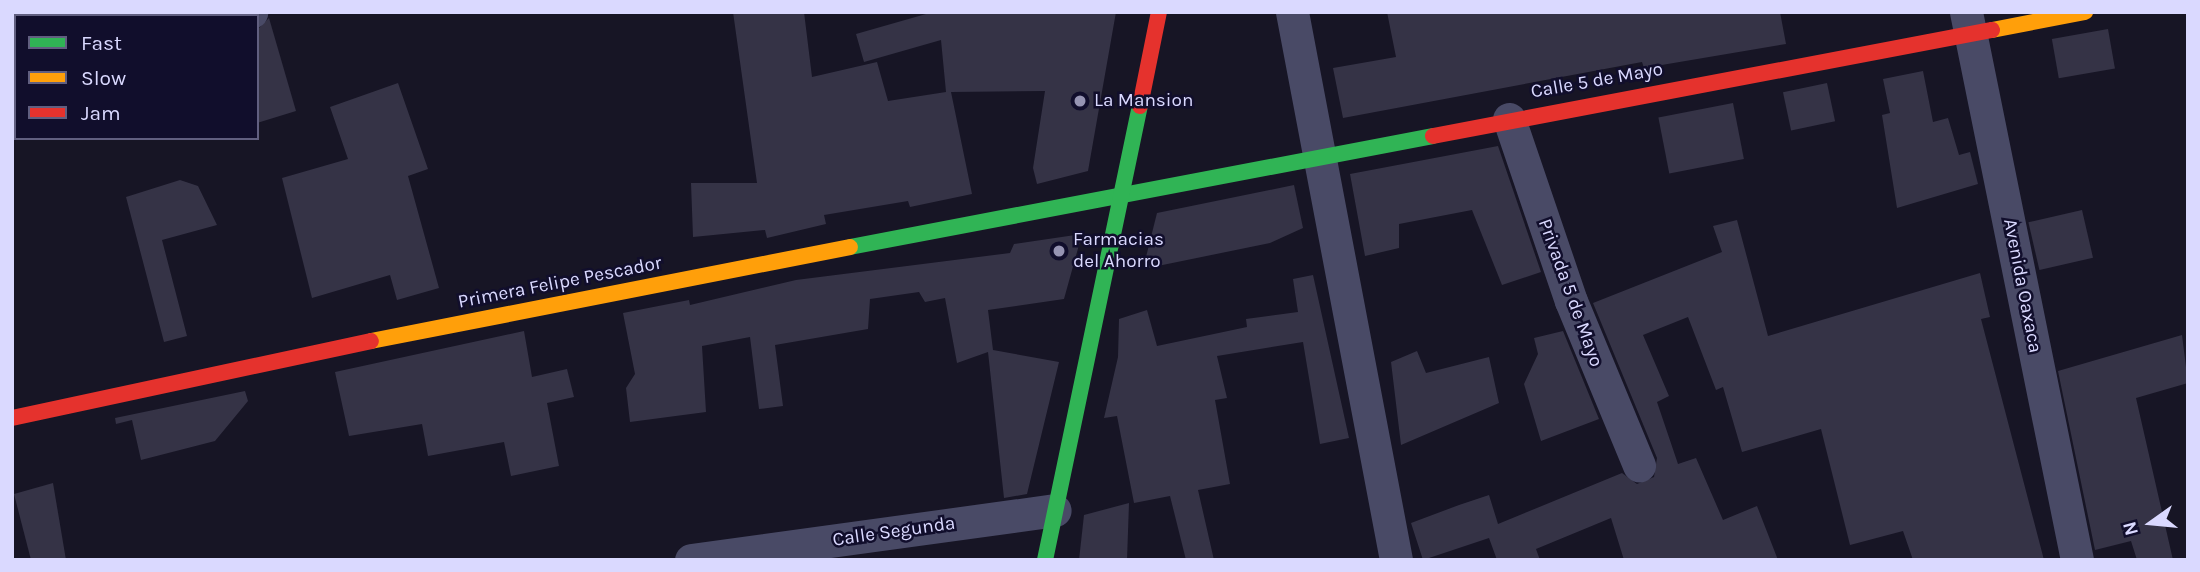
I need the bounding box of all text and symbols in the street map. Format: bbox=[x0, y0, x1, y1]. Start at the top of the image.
legend bbox=[14, 14, 259, 140]
text: Fast bbox=[81, 31, 122, 55]
street label: Calle 5 de Mayo bbox=[1529, 58, 1665, 104]
text: Slow bbox=[81, 66, 126, 90]
place label: La Mansion bbox=[1094, 90, 1193, 112]
marker: La Mansion bbox=[1072, 93, 1088, 109]
text: Jam bbox=[81, 101, 121, 125]
street label: Privada 5 de Mayo bbox=[1533, 216, 1607, 370]
street label: Avenida Oaxaca bbox=[1998, 217, 2046, 355]
place label: Farmacias del Ahorro bbox=[1073, 229, 1164, 273]
marker: Farmacias del Ahorro bbox=[1051, 243, 1067, 259]
street label: Primera Felipe Pescador bbox=[456, 252, 664, 314]
north arrow bbox=[2116, 488, 2186, 558]
street label: Calle Segunda bbox=[831, 512, 957, 552]
text: N bbox=[2118, 519, 2143, 538]

